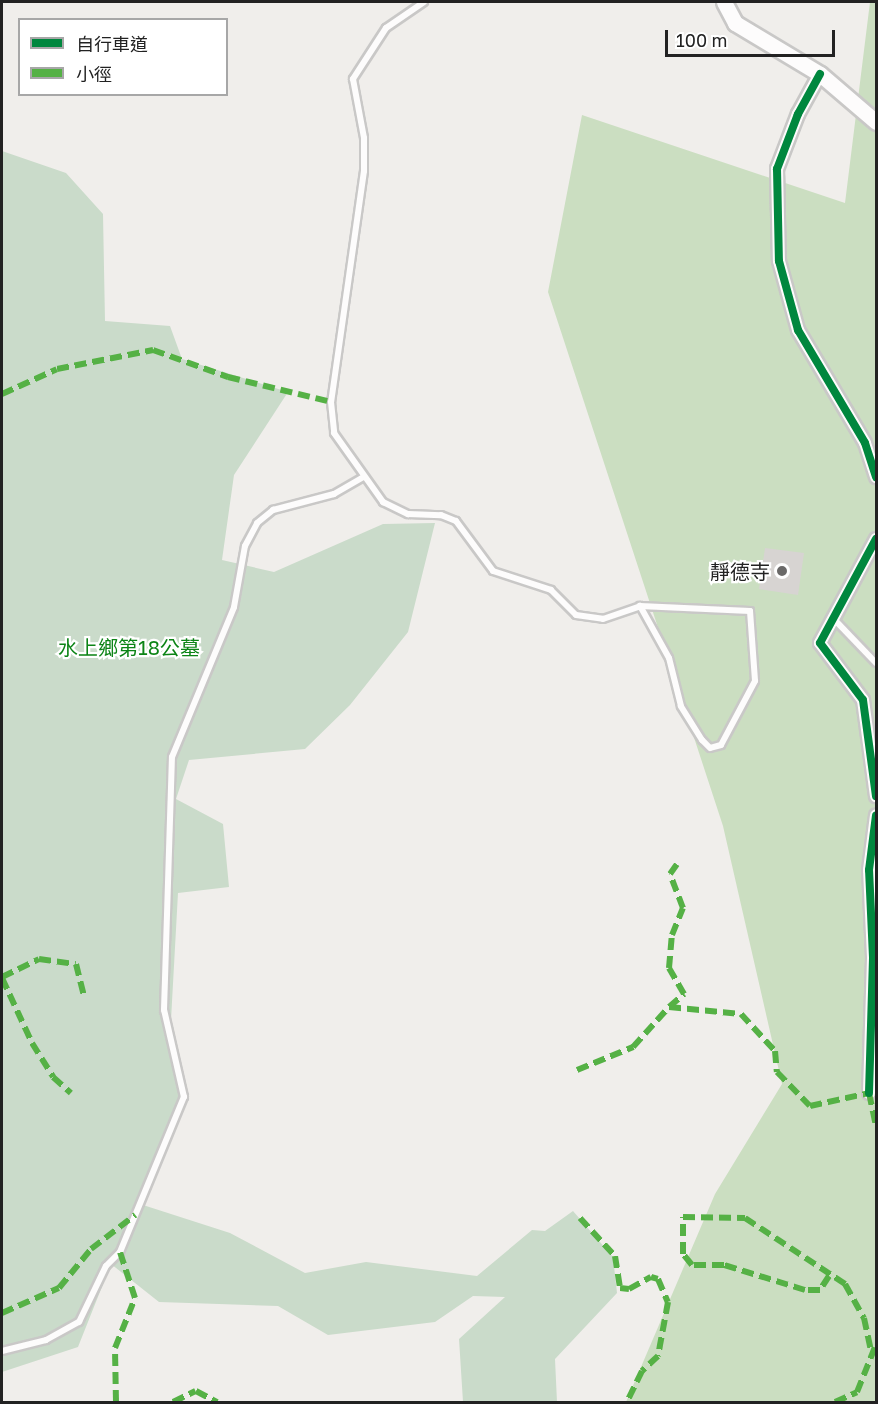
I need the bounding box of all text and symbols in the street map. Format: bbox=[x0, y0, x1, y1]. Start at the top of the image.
legend bbox=[18, 18, 228, 96]
scale bar bbox=[668, 18, 838, 56]
text: 100 m bbox=[676, 29, 727, 51]
text: 自行車道 bbox=[76, 33, 148, 55]
text: 小徑 bbox=[76, 63, 112, 85]
place label: 靜德寺 bbox=[710, 559, 770, 583]
marker: 靜德寺 bbox=[775, 564, 789, 578]
park label: 水上鄉第18公墓 bbox=[58, 635, 200, 659]

